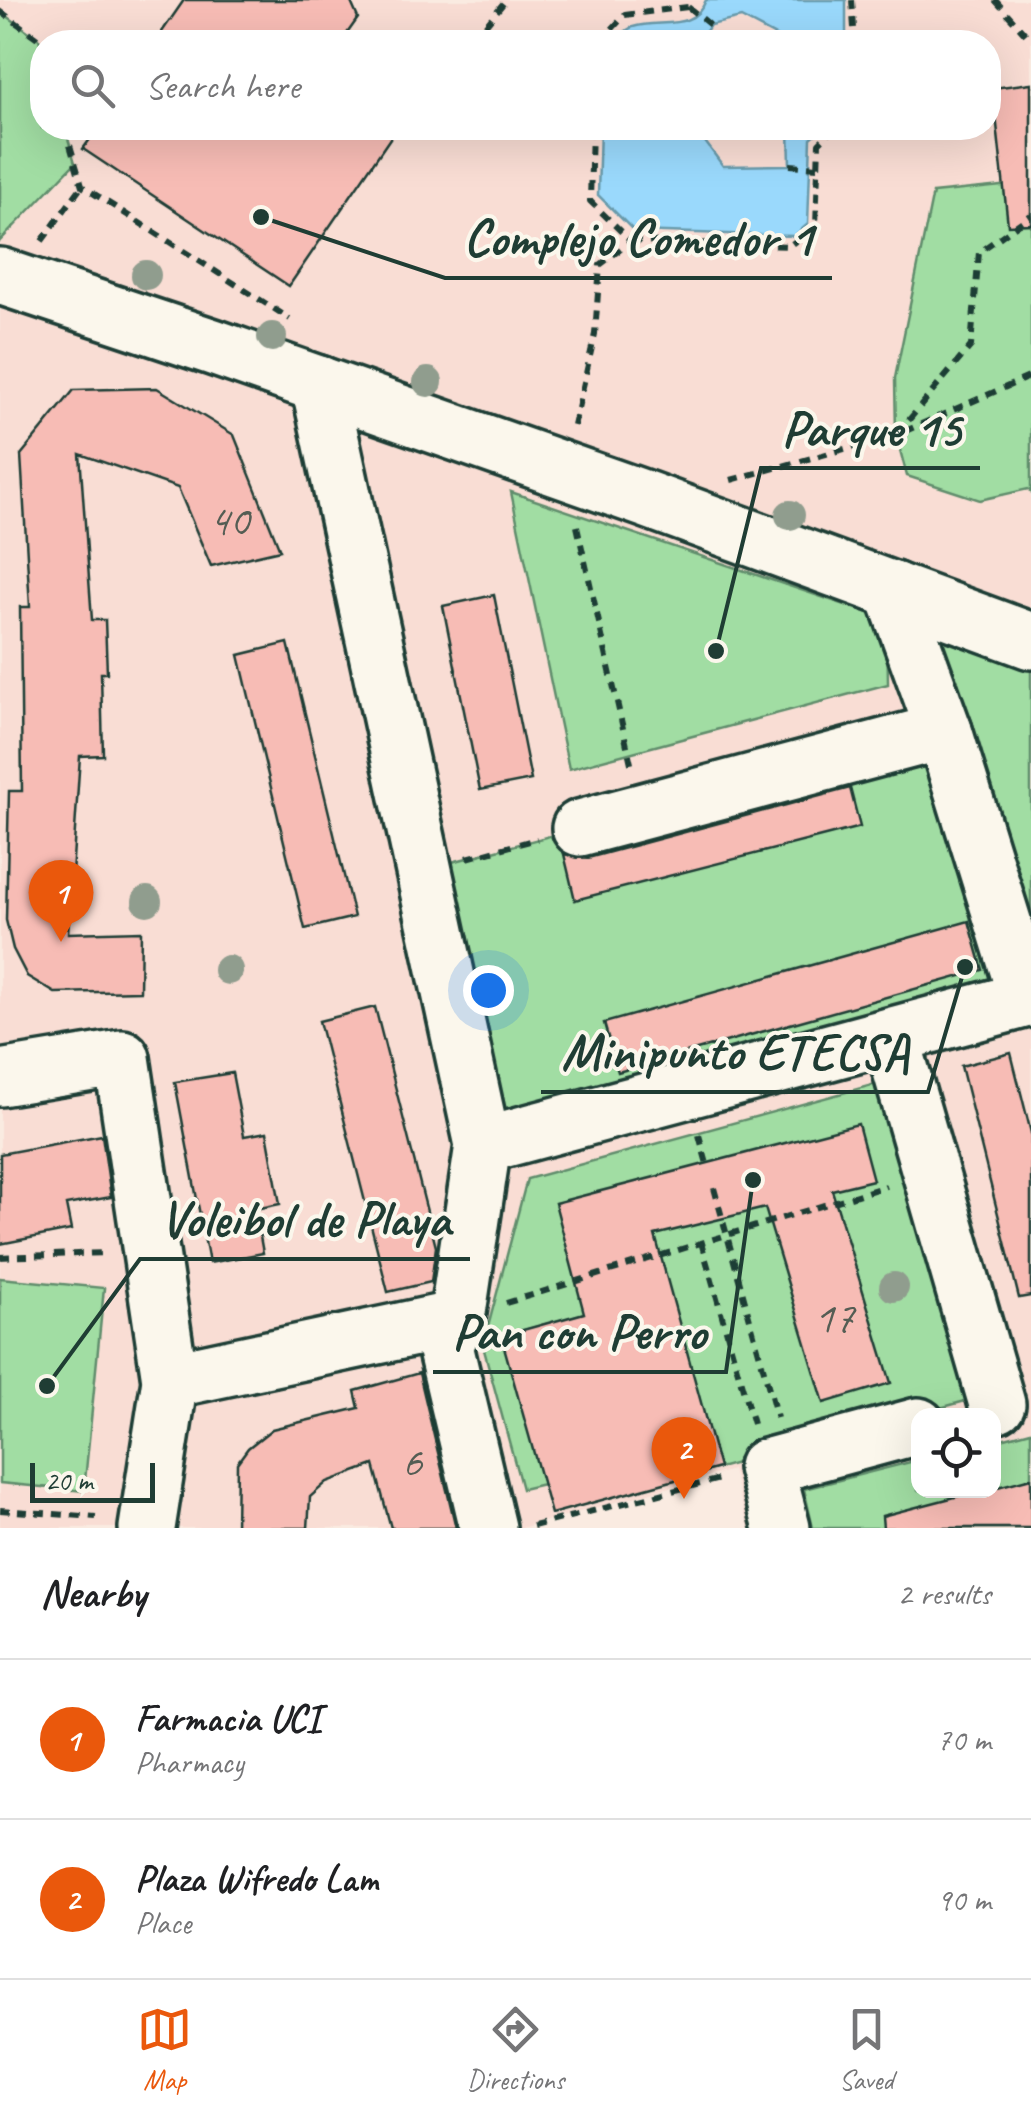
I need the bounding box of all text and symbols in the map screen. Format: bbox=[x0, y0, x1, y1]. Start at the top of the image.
search box bbox=[30, 30, 1001, 140]
icon: search bbox=[65, 58, 120, 113]
text: Search here bbox=[145, 62, 300, 109]
callout: Complejo Comedor 1 bbox=[445, 196, 832, 278]
text: Complejo Comedor 1 bbox=[463, 205, 818, 271]
callout: Parque 15 bbox=[761, 386, 980, 468]
text: Parque 15 bbox=[782, 396, 965, 462]
house number: 40 bbox=[209, 492, 252, 549]
pin: 1 bbox=[28, 860, 94, 942]
your location bbox=[463, 965, 514, 1016]
callout: Minipunto ETECSA bbox=[541, 1010, 928, 1092]
text: Minipunto ETECSA bbox=[561, 1019, 911, 1085]
callout: Voleibol de Playa bbox=[140, 1177, 470, 1259]
text: Voleibol de Playa bbox=[160, 1186, 454, 1252]
house number: 17 bbox=[814, 1289, 857, 1346]
callout: Pan con Perro bbox=[433, 1290, 726, 1372]
text: Pan con Perro bbox=[452, 1299, 709, 1365]
map controls bbox=[911, 1408, 1001, 1498]
button: locate bbox=[911, 1408, 1001, 1498]
pin: 2 bbox=[652, 1416, 716, 1499]
house number: 6 bbox=[402, 1433, 424, 1490]
scale bar bbox=[30, 1458, 155, 1502]
text: 20 m bbox=[45, 1463, 93, 1498]
text: Nearby bbox=[40, 1567, 146, 1620]
text: 2 results bbox=[897, 1573, 991, 1614]
text: Farmacia UCI bbox=[135, 1695, 321, 1742]
text: 1 bbox=[65, 1719, 80, 1760]
text: 70 m bbox=[937, 1719, 991, 1760]
text: Pharmacy bbox=[135, 1742, 244, 1783]
text: Plaza Wifredo Lam bbox=[135, 1855, 378, 1902]
text: 2 bbox=[65, 1879, 80, 1920]
text: 90 m bbox=[937, 1879, 991, 1920]
text: Place bbox=[135, 1902, 191, 1943]
tab: Map bbox=[137, 2002, 192, 2097]
tab: Directions bbox=[467, 2002, 564, 2097]
tab: Saved bbox=[839, 2002, 894, 2097]

